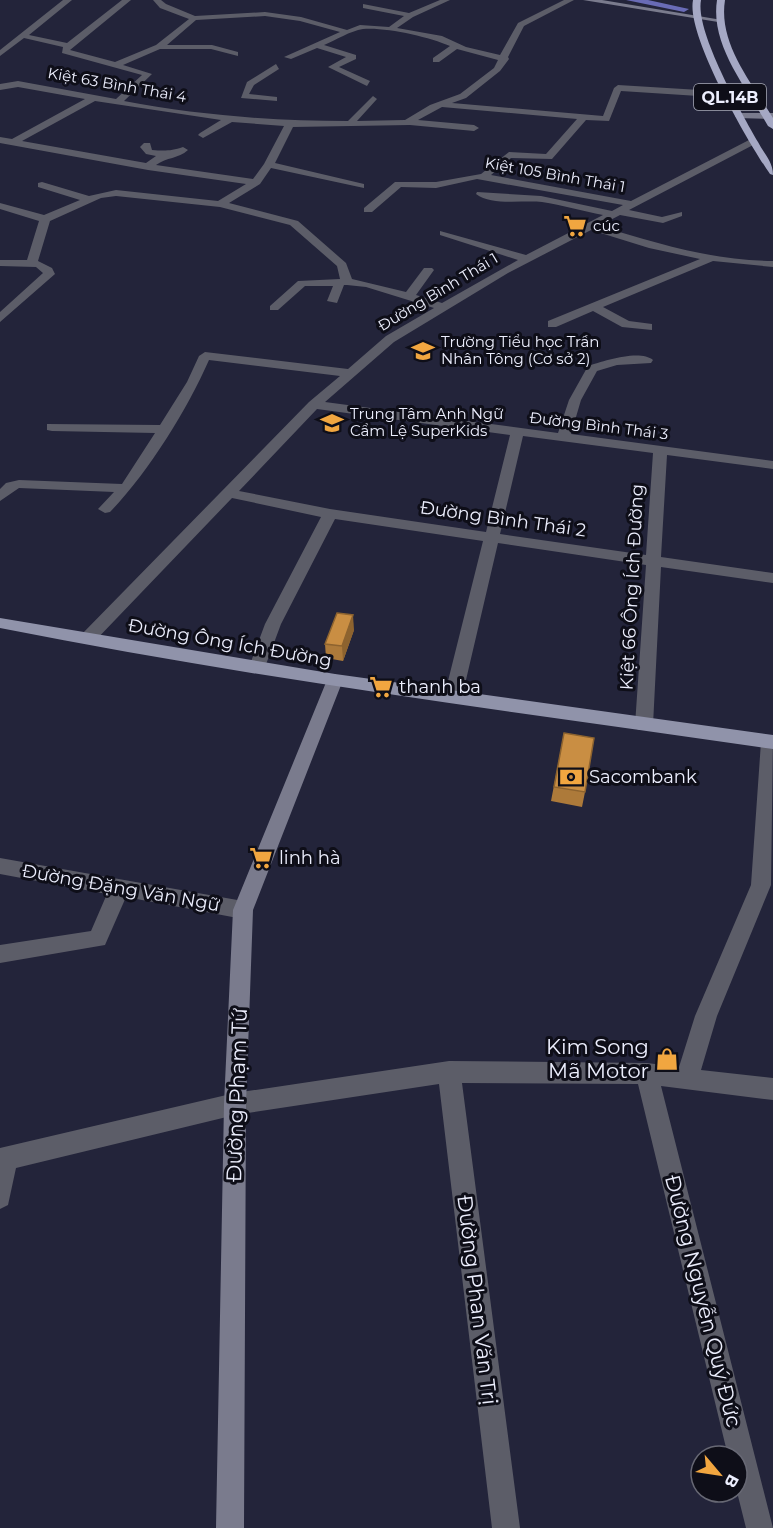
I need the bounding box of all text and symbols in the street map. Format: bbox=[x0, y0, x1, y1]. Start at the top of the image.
street label: Kiệt 63 Bình Thái 4 bbox=[46, 63, 188, 106]
road number: QL.14B bbox=[694, 84, 766, 110]
street label: Kiệt 105 Bình Thái 1 bbox=[483, 153, 627, 196]
supermarket icon: cúc bbox=[562, 213, 588, 239]
place label: cúc bbox=[593, 216, 620, 235]
street label: Đường Bình Thái 1 bbox=[374, 248, 501, 335]
place label: Trường Tiểu học Trần Nhân Tông (Cơ sở 2) bbox=[441, 332, 599, 368]
school or university icon: Trường Tiểu học Trần Nhân Tông (Cơ sở 2) bbox=[410, 338, 436, 364]
place label: Trung Tâm Anh Ngữ Cẩm Lệ SuperKids bbox=[350, 404, 503, 440]
street label: Đường Bình Thái 3 bbox=[529, 408, 670, 443]
school or university icon: Trung Tâm Anh Ngữ Cẩm Lệ SuperKids bbox=[319, 410, 345, 436]
street label: Kiệt 66 Ông Ích Đường bbox=[616, 483, 648, 691]
street label: Đường Bình Thái 2 bbox=[418, 496, 588, 542]
street label: Đường Ông Ích Đường bbox=[126, 614, 334, 672]
supermarket icon: thanh ba bbox=[368, 674, 394, 700]
place label: thanh ba bbox=[399, 676, 481, 698]
bank icon: Sacombank bbox=[558, 764, 584, 790]
place label: Sacombank bbox=[589, 766, 697, 788]
supermarket icon: linh hà bbox=[248, 845, 274, 871]
place label: linh hà bbox=[279, 847, 341, 869]
street label: Đường Đặng Văn Ngữ bbox=[20, 860, 222, 916]
street label: Đường Phạm Tứ bbox=[221, 1008, 252, 1182]
place label: Kim Song Mã Motor bbox=[546, 1034, 649, 1083]
shop icon: Kim Song Mã Motor bbox=[654, 1046, 680, 1072]
street label: Đường Nguyễn Quý Đức bbox=[660, 1172, 747, 1430]
street label: Đường Phan Văn Trị bbox=[452, 1194, 503, 1406]
north arrow bbox=[689, 1444, 749, 1504]
text: B bbox=[720, 1471, 743, 1491]

